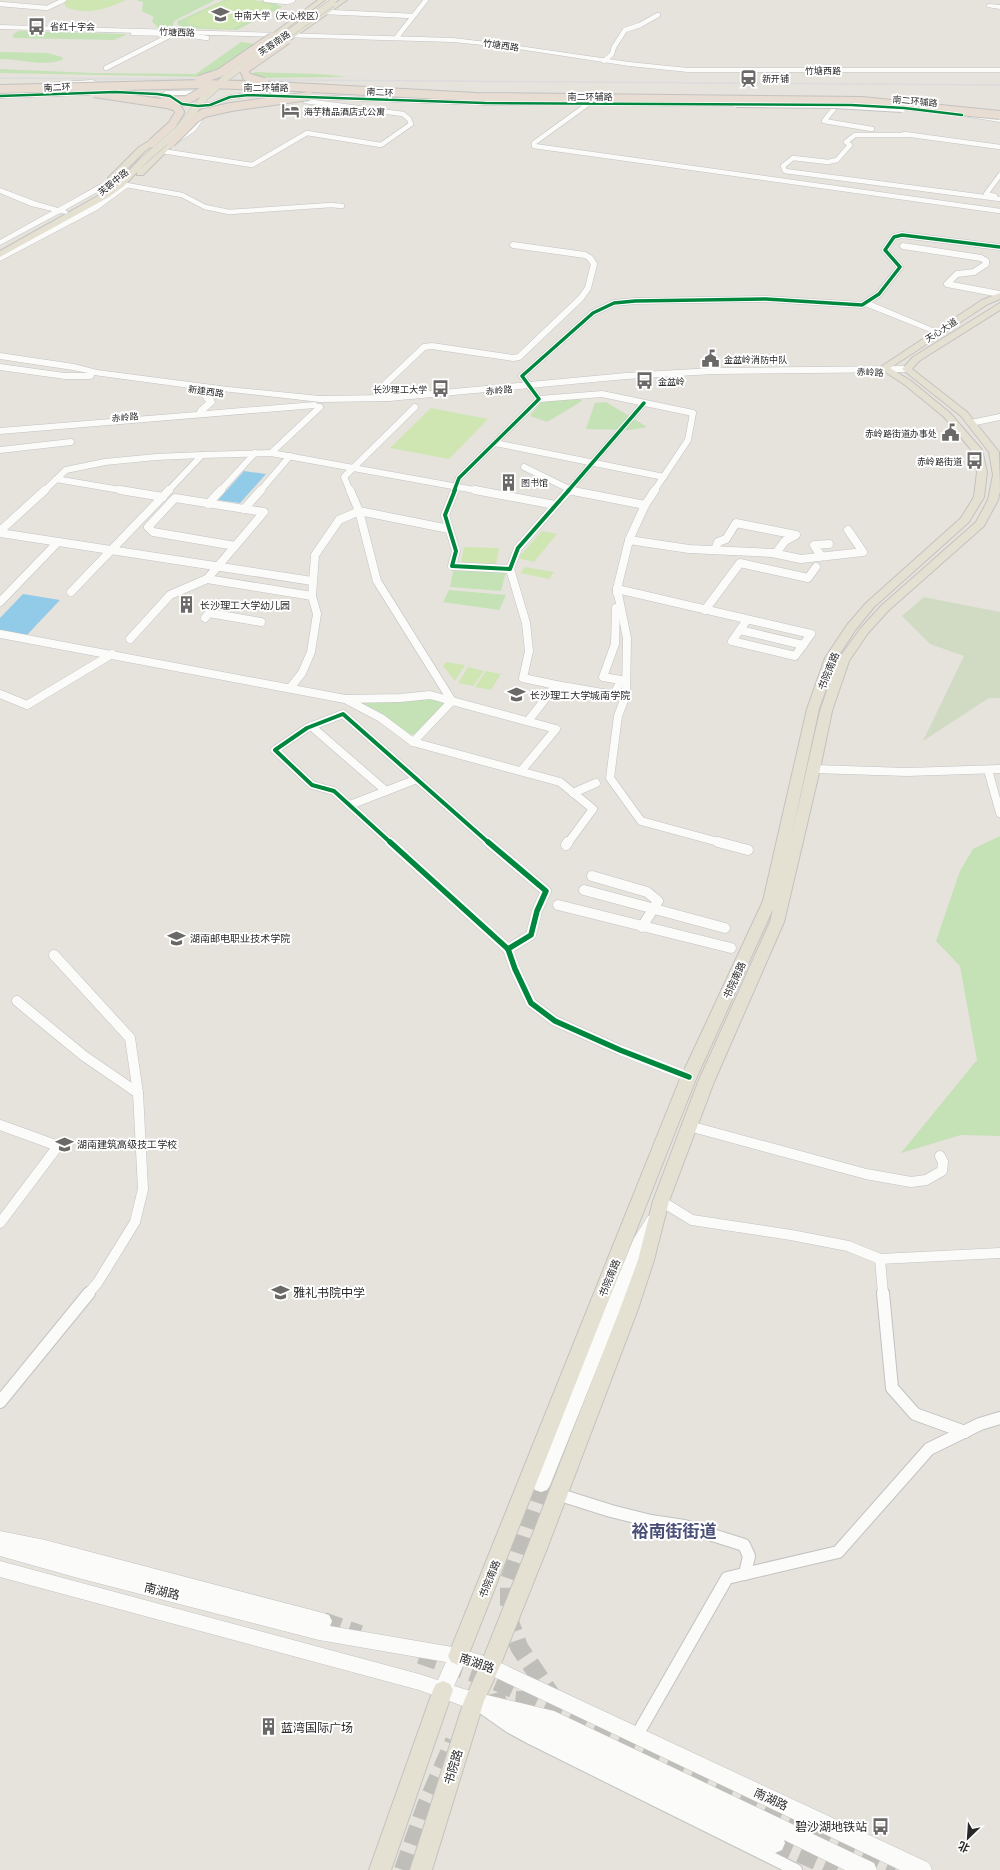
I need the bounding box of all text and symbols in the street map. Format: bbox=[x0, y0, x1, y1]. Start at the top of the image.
school or university icon: 中南大学（天心校区） bbox=[211, 5, 231, 25]
place label: 中南大学（天心校区） bbox=[234, 10, 324, 21]
bus stop icon: 省红十字会 bbox=[27, 16, 47, 36]
place label: 省红十字会 bbox=[50, 21, 95, 32]
street label: 竹塘西路 bbox=[159, 26, 195, 38]
street label: 芙蓉南路 bbox=[256, 28, 292, 58]
street label: 竹塘西路 bbox=[482, 37, 520, 53]
street label: 竹塘西路 bbox=[805, 65, 841, 76]
station icon: 新开铺 bbox=[739, 68, 759, 88]
place label: 新开铺 bbox=[762, 73, 789, 84]
street label: 南二环 bbox=[43, 81, 71, 93]
street label: 南二环辅路 bbox=[243, 82, 289, 93]
street label: 南二环 bbox=[366, 86, 394, 98]
street label: 南二环辅路 bbox=[567, 91, 613, 102]
street label: 南二环辅路 bbox=[892, 94, 938, 108]
hotel icon: 海芋精品酒店式公寓 bbox=[281, 101, 301, 121]
place label: 海芋精品酒店式公寓 bbox=[304, 106, 385, 117]
street label: 芙蓉中路 bbox=[96, 166, 130, 198]
street label: 天心大道 bbox=[923, 316, 959, 344]
public building icon: 金盆岭消防中队 bbox=[701, 349, 721, 369]
place label: 金盆岭消防中队 bbox=[724, 354, 788, 365]
street label: 赤岭路 bbox=[856, 366, 884, 378]
bus stop icon: 金盆岭 bbox=[635, 371, 655, 391]
place label: 金盆岭 bbox=[658, 376, 685, 387]
bus stop icon: 长沙理工大学 bbox=[430, 379, 450, 399]
street label: 新建西路 bbox=[187, 383, 225, 399]
street label: 赤岭路 bbox=[485, 383, 513, 397]
place label: 长沙理工大学 bbox=[373, 384, 427, 395]
street label: 赤岭路 bbox=[111, 410, 139, 424]
public building icon: 赤岭路街道办事处 bbox=[940, 423, 960, 443]
place label: 赤岭路街道办事处 bbox=[865, 428, 937, 439]
bus stop icon: 赤岭路街道 bbox=[965, 451, 985, 471]
place label: 赤岭路街道 bbox=[917, 456, 962, 467]
building icon: 图书馆 bbox=[498, 472, 518, 492]
place label: 图书馆 bbox=[521, 477, 548, 488]
building icon: 长沙理工大学幼儿园 bbox=[177, 595, 197, 615]
place label: 长沙理工大学幼儿园 bbox=[200, 599, 290, 611]
street label: 书院南路 bbox=[815, 650, 841, 692]
school or university icon: 长沙理工大学城南学院 bbox=[507, 685, 527, 705]
place label: 长沙理工大学城南学院 bbox=[530, 689, 630, 701]
school or university icon: 湖南邮电职业技术学院 bbox=[167, 928, 187, 948]
place label: 湖南邮电职业技术学院 bbox=[190, 932, 290, 944]
street label: 书院南路 bbox=[720, 959, 748, 1001]
school or university icon: 湖南建筑高级技工学校 bbox=[54, 1134, 74, 1154]
place label: 湖南建筑高级技工学校 bbox=[77, 1138, 177, 1150]
street label: 书院南路 bbox=[596, 1257, 622, 1299]
school or university icon: 雅礼书院中学 bbox=[270, 1282, 290, 1302]
place label: 雅礼书院中学 bbox=[293, 1285, 365, 1300]
district label: 裕南街街道 bbox=[632, 1520, 717, 1541]
street label: 书院南路 bbox=[476, 1558, 502, 1600]
street label: 南湖路 bbox=[143, 1579, 181, 1603]
street label: 南湖路 bbox=[458, 1650, 496, 1676]
building icon: 蓝湾国际广场 bbox=[258, 1717, 278, 1737]
place label: 蓝湾国际广场 bbox=[281, 1720, 353, 1735]
street label: 书院路 bbox=[441, 1748, 465, 1786]
street label: 南湖路 bbox=[752, 1785, 790, 1813]
bus stop icon: 碧沙湖地铁站 bbox=[870, 1816, 890, 1836]
north arrow bbox=[948, 1818, 988, 1858]
place label: 碧沙湖地铁站 bbox=[795, 1819, 867, 1834]
text: 北 bbox=[956, 1839, 971, 1856]

